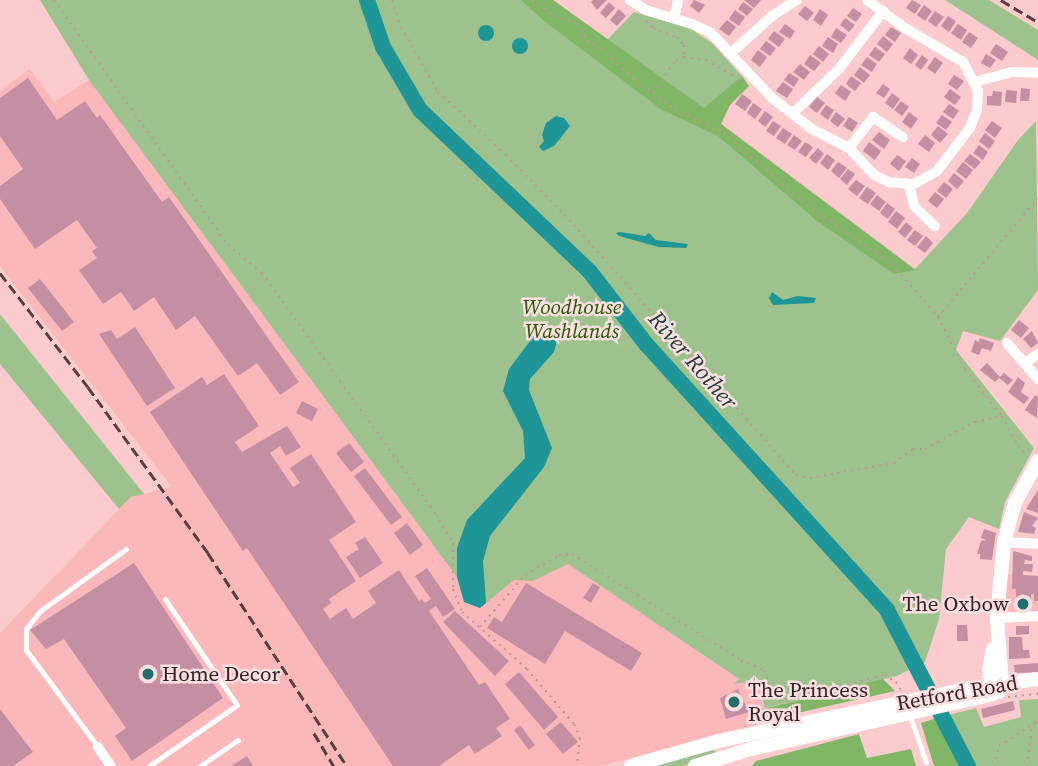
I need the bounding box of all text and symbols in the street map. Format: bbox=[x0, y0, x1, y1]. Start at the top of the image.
park label: Woodhouse Washlands bbox=[523, 294, 621, 344]
water label: River Rother bbox=[643, 305, 743, 415]
place label: The Oxbow bbox=[903, 591, 1009, 617]
marker: The Oxbow bbox=[1015, 596, 1031, 612]
place label: Home Decor bbox=[162, 661, 280, 687]
marker: Home Decor bbox=[140, 666, 156, 682]
street label: Retford Road bbox=[894, 670, 1020, 716]
place label: The Princess Royal bbox=[748, 677, 868, 727]
marker: The Princess Royal bbox=[726, 694, 742, 710]

